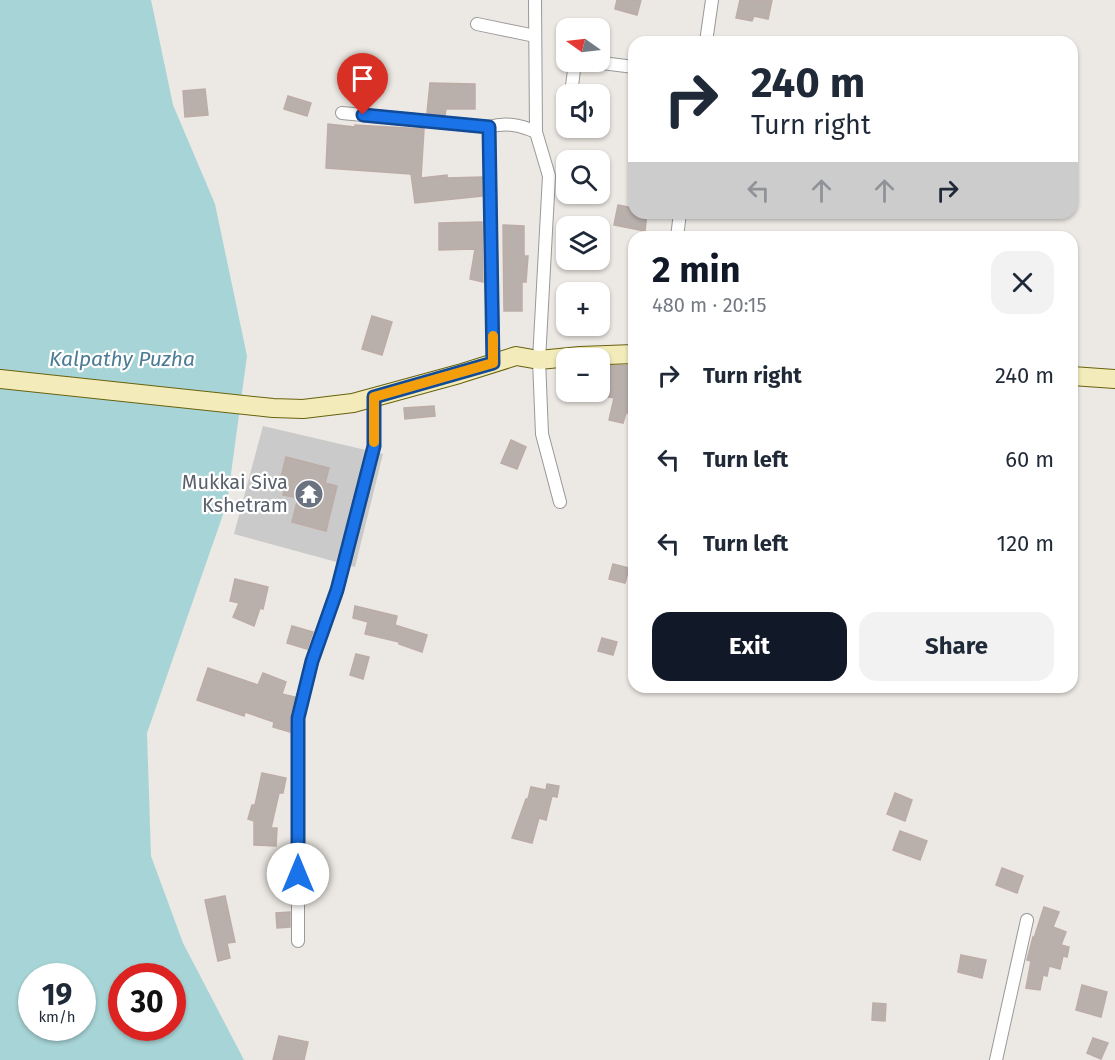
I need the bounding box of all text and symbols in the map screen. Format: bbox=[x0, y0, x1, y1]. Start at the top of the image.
north arrow bbox=[556, 18, 610, 72]
map controls bbox=[556, 18, 610, 402]
pin bbox=[337, 53, 388, 115]
text: 240 m bbox=[751, 58, 865, 108]
icon: right bbox=[652, 60, 730, 138]
icon: arrive bbox=[346, 62, 379, 95]
button: sound bbox=[556, 84, 610, 138]
text: Turn right bbox=[751, 109, 871, 141]
button: search bbox=[556, 150, 610, 204]
icon: left bbox=[742, 174, 775, 207]
icon: ahead bbox=[805, 174, 838, 207]
icon: ahead bbox=[868, 174, 901, 207]
icon: right bbox=[931, 174, 964, 207]
button: layers bbox=[556, 216, 610, 270]
text: 2 min bbox=[652, 248, 741, 292]
button: close bbox=[991, 251, 1054, 314]
button: + bbox=[556, 282, 610, 336]
text: 480 m · 20:15 bbox=[652, 293, 766, 317]
water label: Kalpathy Puzha bbox=[49, 346, 195, 372]
button: − bbox=[556, 348, 610, 402]
icon: right bbox=[652, 359, 685, 392]
text: Turn right bbox=[703, 362, 802, 389]
text: 240 m bbox=[995, 362, 1054, 389]
icon: left bbox=[652, 443, 685, 476]
text: Turn left bbox=[703, 446, 788, 473]
text: 60 m bbox=[1005, 446, 1054, 473]
place label: Mukkai Siva Kshetram bbox=[182, 470, 288, 517]
temple icon: Mukkai Siva Kshetram bbox=[293, 478, 325, 510]
icon: left bbox=[652, 527, 685, 560]
text: Turn left bbox=[703, 530, 788, 557]
text: 120 m bbox=[997, 530, 1054, 557]
button: Exit bbox=[652, 612, 847, 681]
button: Share bbox=[859, 612, 1054, 681]
position arrow bbox=[266, 842, 330, 906]
speed limit sign: 30 bbox=[108, 963, 186, 1041]
text: 19 bbox=[42, 977, 72, 1013]
text: km/h bbox=[38, 1008, 76, 1026]

